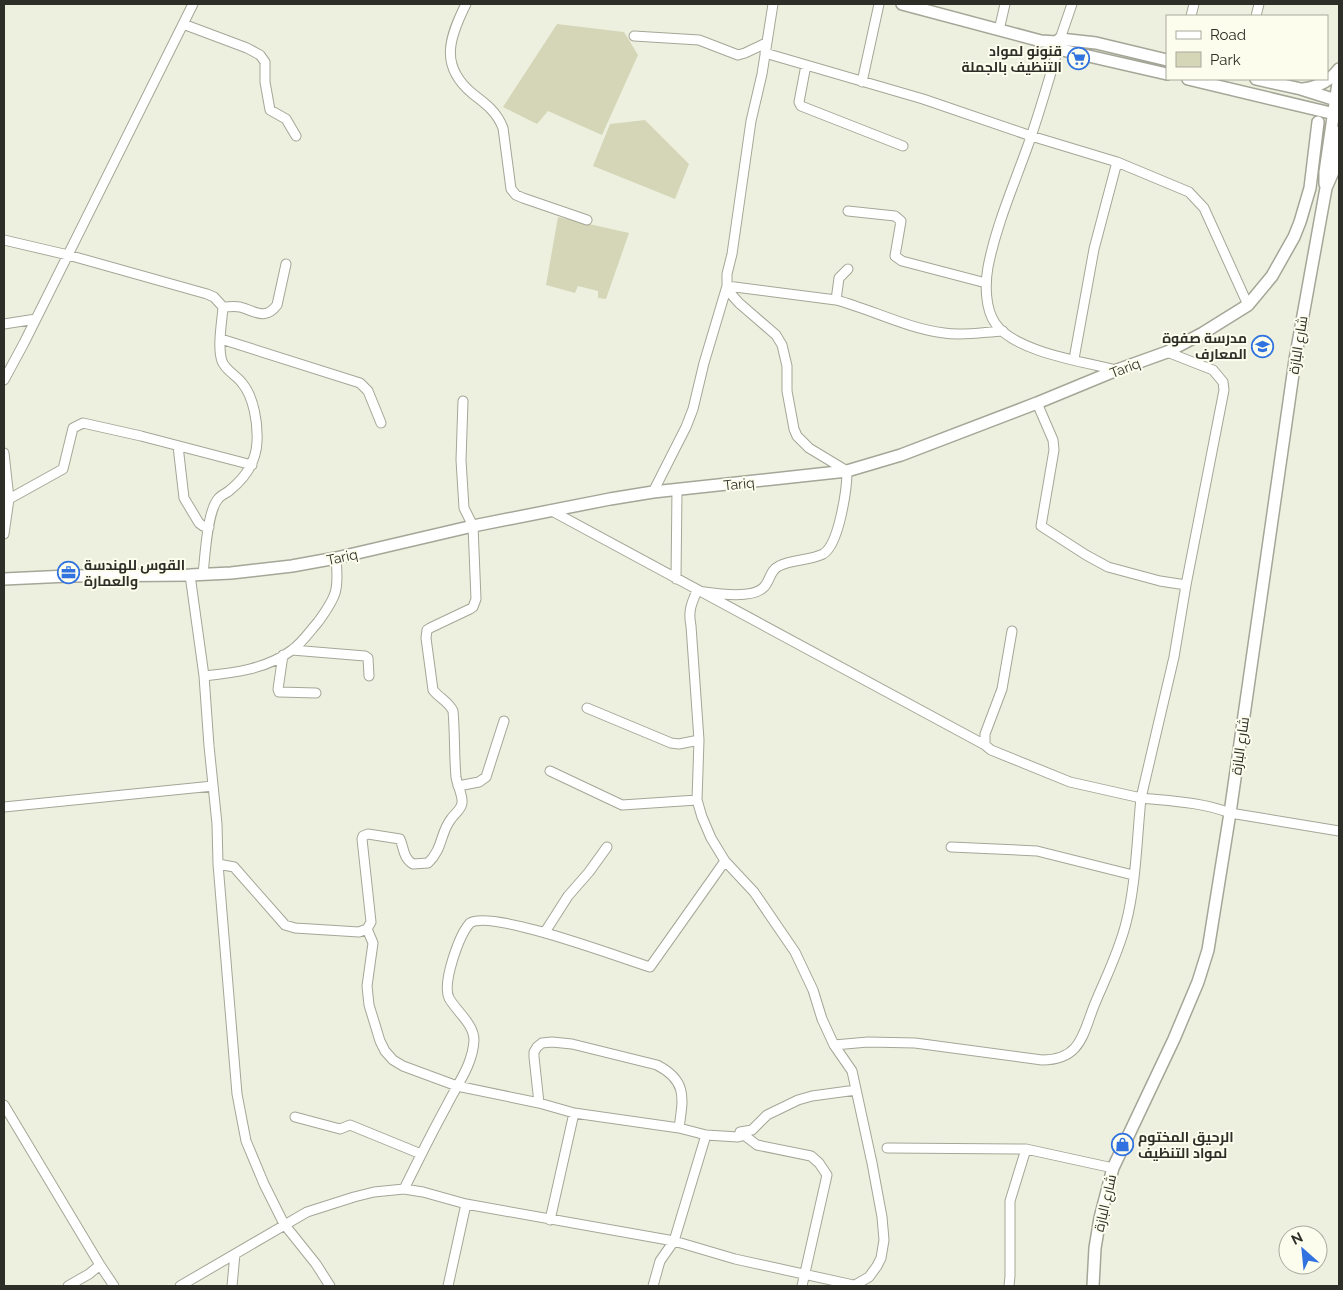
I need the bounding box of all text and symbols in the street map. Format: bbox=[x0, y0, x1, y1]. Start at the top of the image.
legend bbox=[1166, 15, 1328, 80]
text: Road bbox=[1210, 26, 1246, 44]
place label: قنونو لمواد التنظيف بالجملة bbox=[961, 43, 1062, 75]
supermarket icon: قنونو لمواد التنظيف بالجملة bbox=[1066, 47, 1090, 71]
text: Park bbox=[1210, 51, 1241, 69]
street label: شارع البازة bbox=[1286, 315, 1311, 375]
place label: مدرسة صفوة المعارف bbox=[1162, 330, 1247, 362]
school or university icon: مدرسة صفوة المعارف bbox=[1251, 334, 1275, 358]
street label: Tariq bbox=[1108, 355, 1142, 381]
street label: Tariq bbox=[723, 474, 755, 494]
street label: Tariq bbox=[325, 546, 359, 568]
place label: القوس للهندسة والعمارة bbox=[84, 557, 185, 590]
office icon: القوس للهندسة والعمارة bbox=[56, 561, 80, 585]
street label: شارع البازة bbox=[1228, 716, 1253, 776]
place label: الرحيق المختوم لمواد التنظيف bbox=[1138, 1129, 1234, 1162]
shop icon: الرحيق المختوم لمواد التنظيف bbox=[1110, 1133, 1134, 1157]
street label: شارع البازة bbox=[1091, 1173, 1120, 1233]
north arrow bbox=[1278, 1225, 1328, 1275]
text: N bbox=[1289, 1229, 1305, 1248]

